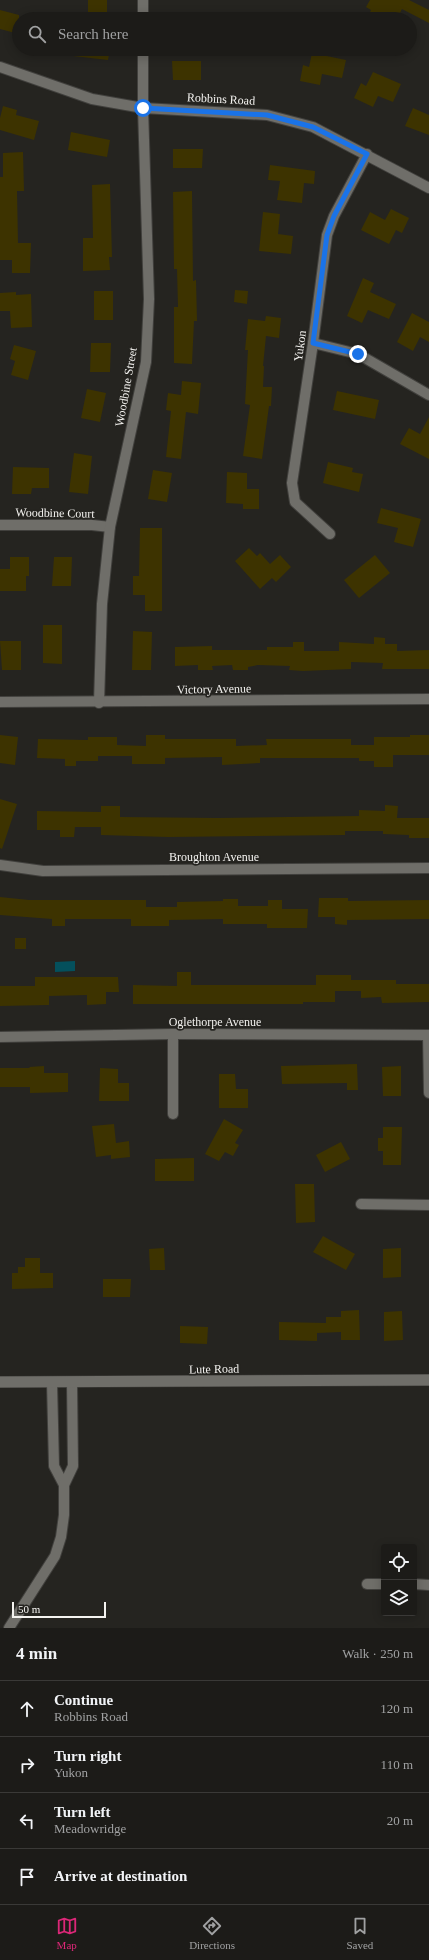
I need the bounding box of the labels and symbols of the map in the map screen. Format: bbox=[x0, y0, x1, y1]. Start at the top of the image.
street label: Robbins Road bbox=[187, 90, 255, 108]
route start bbox=[134, 99, 152, 117]
street label: Yukon bbox=[291, 330, 309, 362]
route end bbox=[349, 345, 367, 363]
street label: Woodbine Street bbox=[112, 346, 140, 428]
street label: Woodbine Court bbox=[15, 505, 95, 521]
street label: Victory Avenue bbox=[177, 681, 251, 697]
street label: Broughton Avenue bbox=[169, 850, 259, 864]
street label: Oglethorpe Avenue bbox=[169, 1015, 261, 1029]
street label: Lute Road bbox=[189, 1362, 239, 1376]
scale bar bbox=[12, 1600, 106, 1619]

